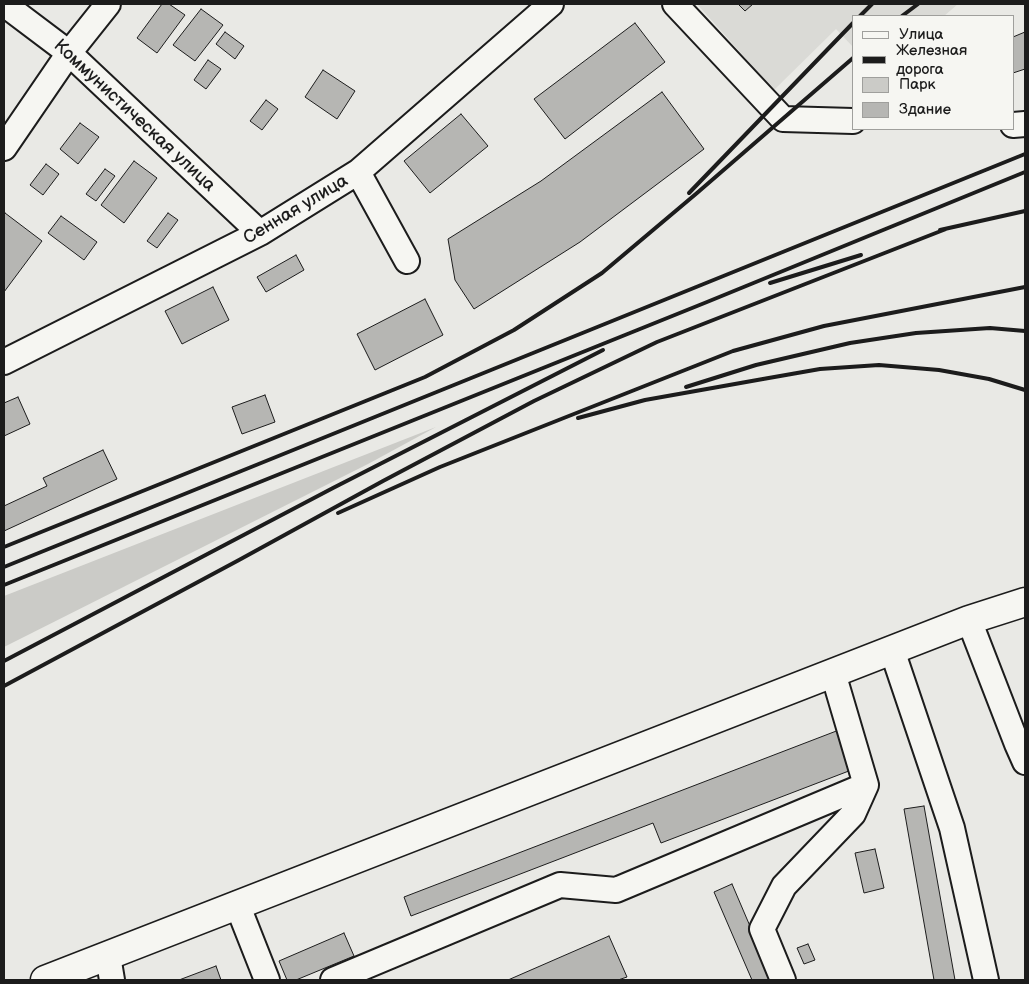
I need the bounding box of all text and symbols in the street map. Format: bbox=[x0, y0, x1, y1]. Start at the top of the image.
legend bbox=[852, 15, 1014, 130]
text: Улица bbox=[899, 25, 943, 44]
street label: Коммунистическая улица bbox=[49, 35, 219, 197]
text: Железная дорога bbox=[896, 41, 967, 79]
text: Парк bbox=[899, 75, 936, 94]
text: Здание bbox=[899, 100, 951, 119]
street label: Сенная улица bbox=[240, 170, 352, 250]

